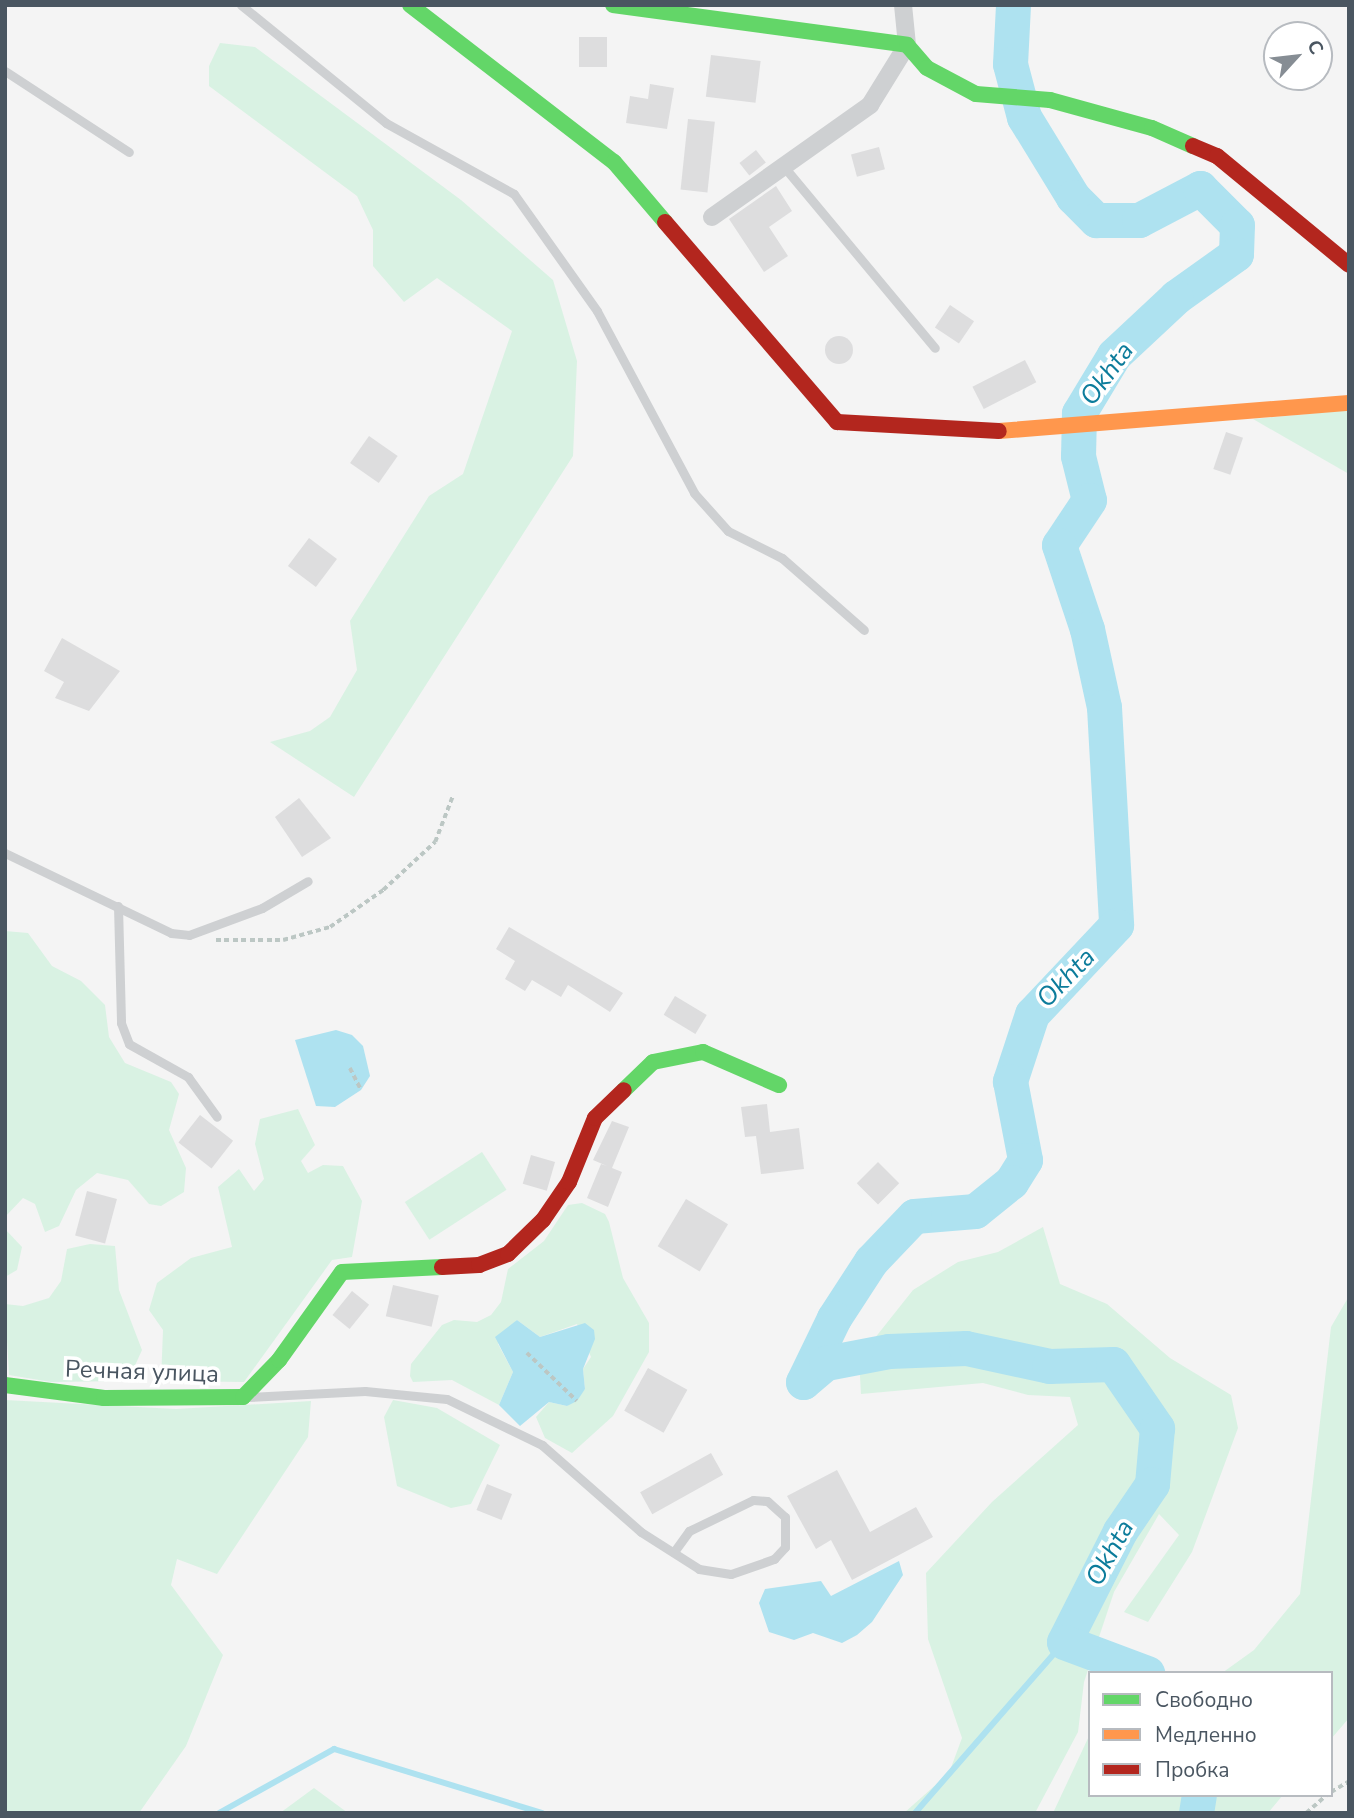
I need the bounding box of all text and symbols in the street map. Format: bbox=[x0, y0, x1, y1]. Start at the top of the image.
north arrow bbox=[1263, 21, 1333, 91]
text: С bbox=[1300, 36, 1329, 59]
water label: Okhta bbox=[1074, 336, 1140, 412]
water label: Okhta bbox=[1030, 942, 1102, 1014]
street label: Речная улица bbox=[64, 1355, 220, 1389]
water label: Okhta bbox=[1079, 1515, 1141, 1591]
legend bbox=[1088, 1671, 1333, 1797]
text: Свободно bbox=[1155, 1686, 1253, 1714]
text: Медленно bbox=[1155, 1721, 1257, 1749]
text: Пробка bbox=[1155, 1756, 1229, 1784]

